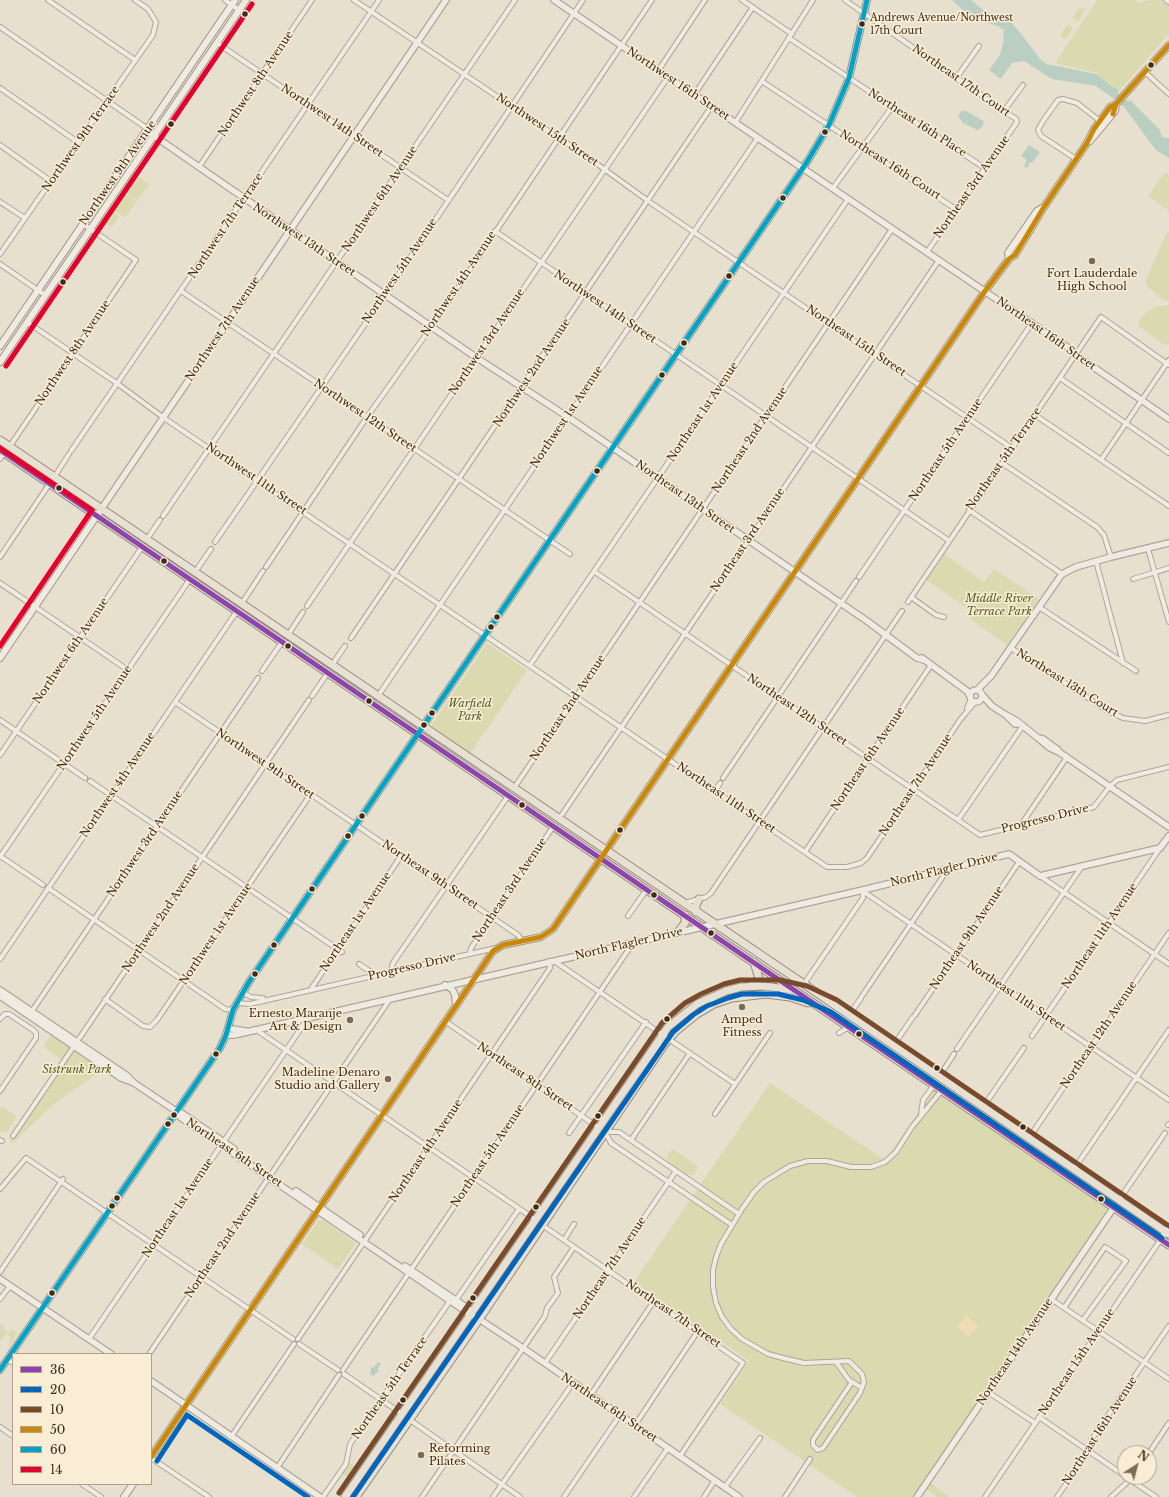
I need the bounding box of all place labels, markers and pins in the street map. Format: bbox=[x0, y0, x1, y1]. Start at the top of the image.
unlabelled marker bbox=[240, 9, 250, 19]
place label: Andrews Avenue/Northwest 17th Court bbox=[870, 12, 1013, 36]
marker: Andrews Avenue/Northwest 17th Court bbox=[857, 19, 867, 29]
unlabelled marker bbox=[1146, 60, 1156, 70]
unlabelled marker bbox=[166, 119, 176, 129]
unlabelled marker bbox=[820, 127, 830, 137]
unlabelled marker bbox=[778, 193, 788, 203]
marker: Fort Lauderdale High School bbox=[1087, 256, 1097, 266]
place label: Fort Lauderdale High School bbox=[1047, 267, 1137, 293]
unlabelled marker bbox=[724, 271, 734, 281]
unlabelled marker bbox=[58, 277, 68, 287]
unlabelled marker bbox=[679, 338, 689, 348]
unlabelled marker bbox=[657, 370, 667, 380]
unlabelled marker bbox=[592, 466, 602, 476]
unlabelled marker bbox=[54, 483, 64, 493]
unlabelled marker bbox=[159, 556, 169, 566]
unlabelled marker bbox=[492, 612, 502, 622]
unlabelled marker bbox=[486, 622, 496, 632]
unlabelled marker bbox=[283, 641, 293, 651]
unlabelled marker bbox=[364, 696, 374, 706]
unlabelled marker bbox=[427, 708, 437, 718]
unlabelled marker bbox=[419, 720, 429, 730]
unlabelled marker bbox=[517, 800, 527, 810]
unlabelled marker bbox=[357, 811, 367, 821]
unlabelled marker bbox=[615, 825, 625, 835]
unlabelled marker bbox=[343, 831, 353, 841]
unlabelled marker bbox=[307, 884, 317, 894]
unlabelled marker bbox=[649, 890, 659, 900]
unlabelled marker bbox=[706, 928, 716, 938]
unlabelled marker bbox=[269, 940, 279, 950]
unlabelled marker bbox=[250, 969, 260, 979]
marker: Amped Fitness bbox=[737, 1002, 747, 1012]
place label: Ernesto Maranje Art & Design bbox=[249, 1007, 342, 1033]
place label: Amped Fitness bbox=[721, 1013, 763, 1039]
unlabelled marker bbox=[662, 1014, 672, 1024]
marker: Ernesto Maranje Art & Design bbox=[345, 1015, 355, 1025]
unlabelled marker bbox=[854, 1029, 864, 1039]
unlabelled marker bbox=[211, 1049, 221, 1059]
unlabelled marker bbox=[932, 1063, 942, 1073]
place label: Madeline Denaro Studio and Gallery bbox=[274, 1066, 380, 1092]
marker: Madeline Denaro Studio and Gallery bbox=[383, 1074, 393, 1084]
unlabelled marker bbox=[169, 1110, 179, 1120]
unlabelled marker bbox=[593, 1111, 603, 1121]
unlabelled marker bbox=[163, 1119, 173, 1129]
unlabelled marker bbox=[1018, 1122, 1028, 1132]
unlabelled marker bbox=[112, 1193, 122, 1203]
unlabelled marker bbox=[1096, 1194, 1106, 1204]
unlabelled marker bbox=[107, 1201, 117, 1211]
unlabelled marker bbox=[531, 1202, 541, 1212]
unlabelled marker bbox=[47, 1288, 57, 1298]
unlabelled marker bbox=[468, 1293, 478, 1303]
unlabelled marker bbox=[398, 1395, 408, 1405]
place label: Reforming Pilates bbox=[429, 1442, 490, 1468]
marker: Reforming Pilates bbox=[416, 1450, 426, 1460]

